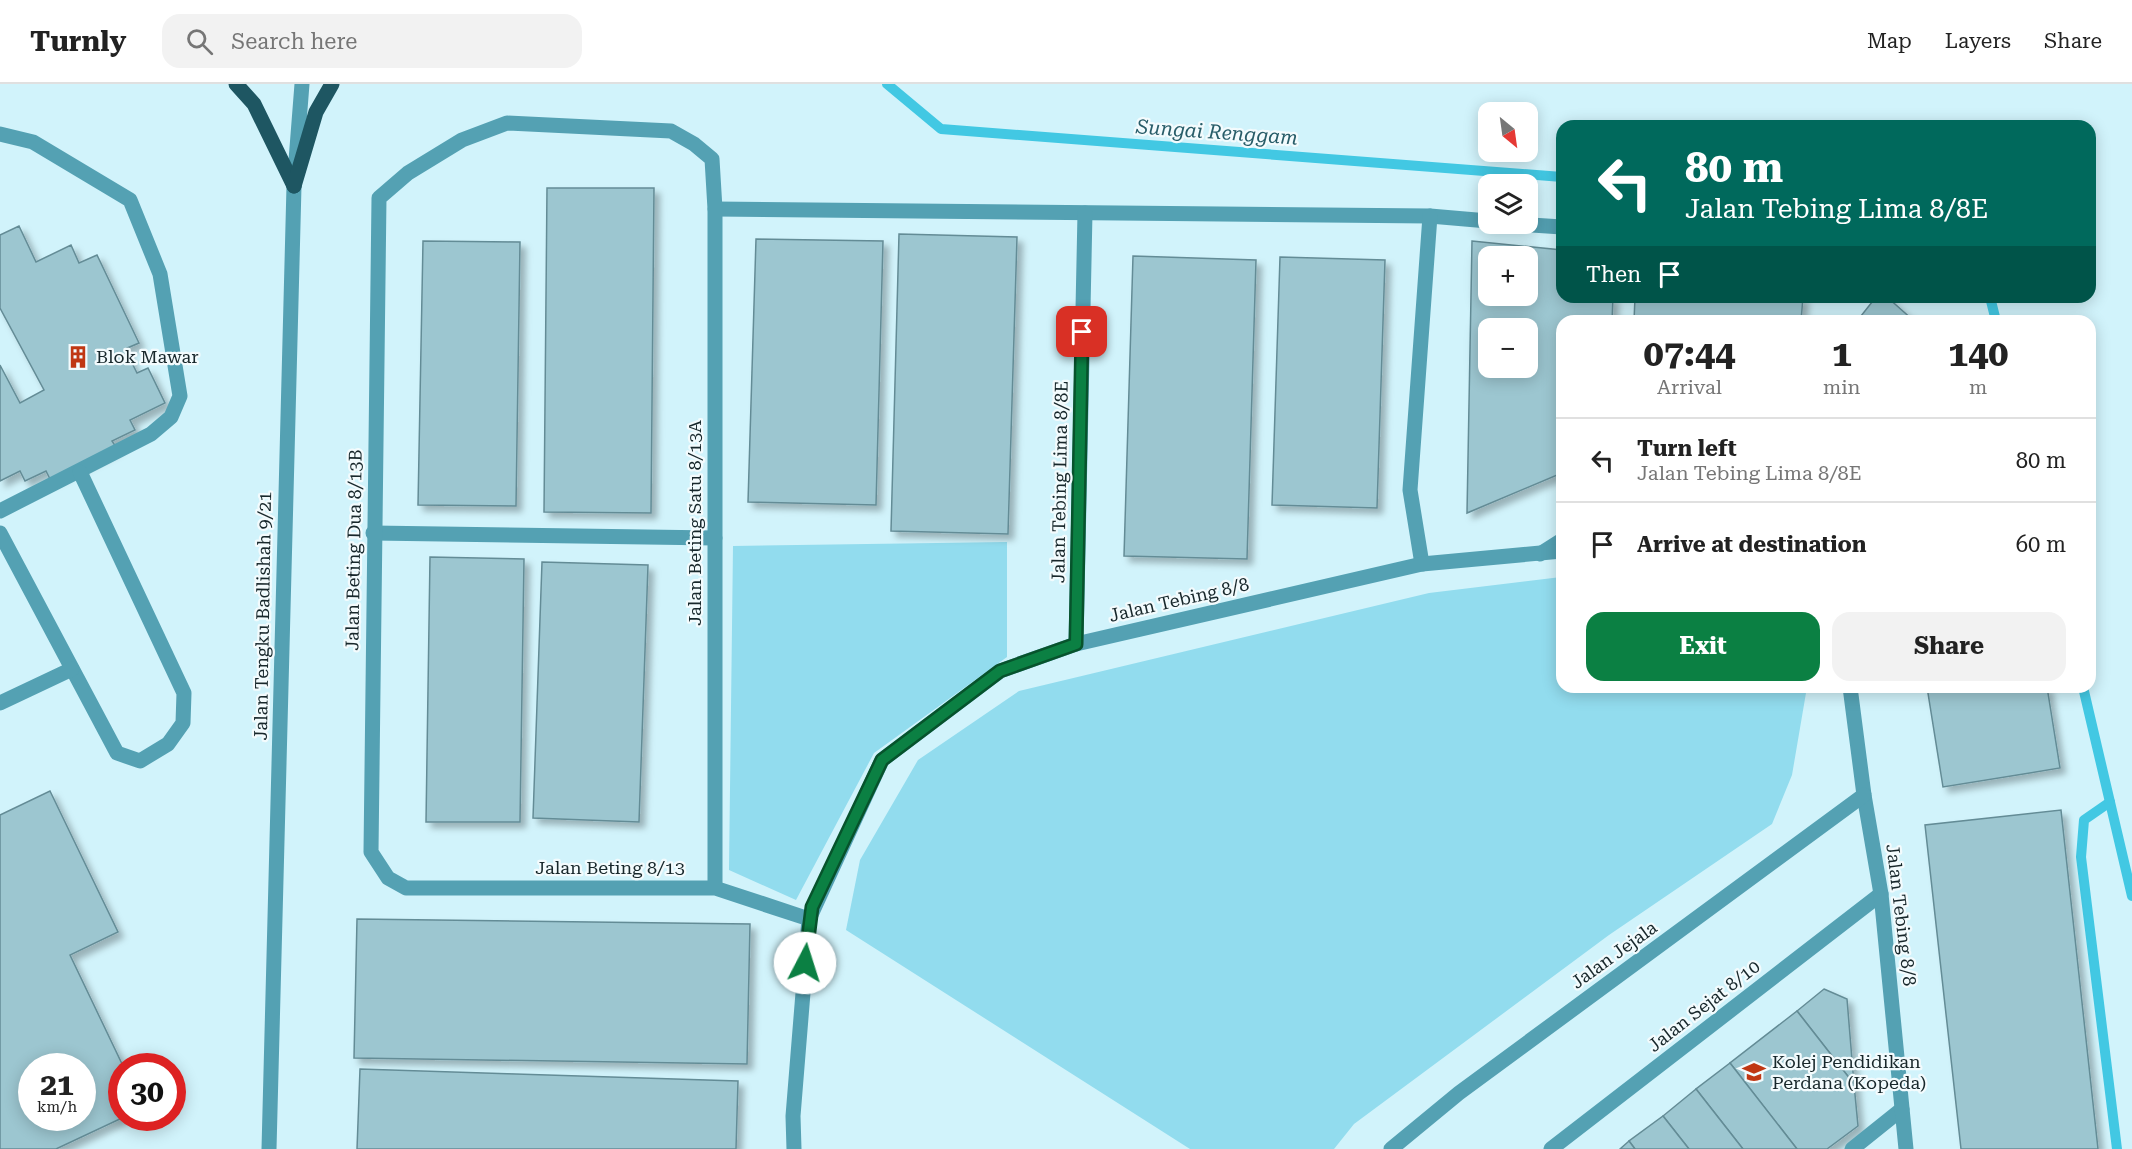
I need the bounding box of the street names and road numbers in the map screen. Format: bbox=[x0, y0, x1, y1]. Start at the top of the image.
street label: Jalan Tebing Lima 8/8E bbox=[1047, 381, 1072, 583]
street label: Jalan Beting Satu 8/13A bbox=[684, 420, 705, 626]
street label: Jalan Beting Dua 8/13B bbox=[341, 449, 366, 651]
street label: Jalan Tengku Badlishah 9/21 bbox=[250, 491, 275, 741]
street label: Jalan Tebing 8/8 bbox=[1107, 573, 1251, 626]
street label: Jalan Tebing 8/8 bbox=[1882, 843, 1921, 987]
street label: Jalan Beting 8/13 bbox=[535, 857, 685, 878]
street label: Jalan Jejala bbox=[1567, 916, 1661, 993]
street label: Jalan Sejat 8/10 bbox=[1644, 955, 1764, 1056]

